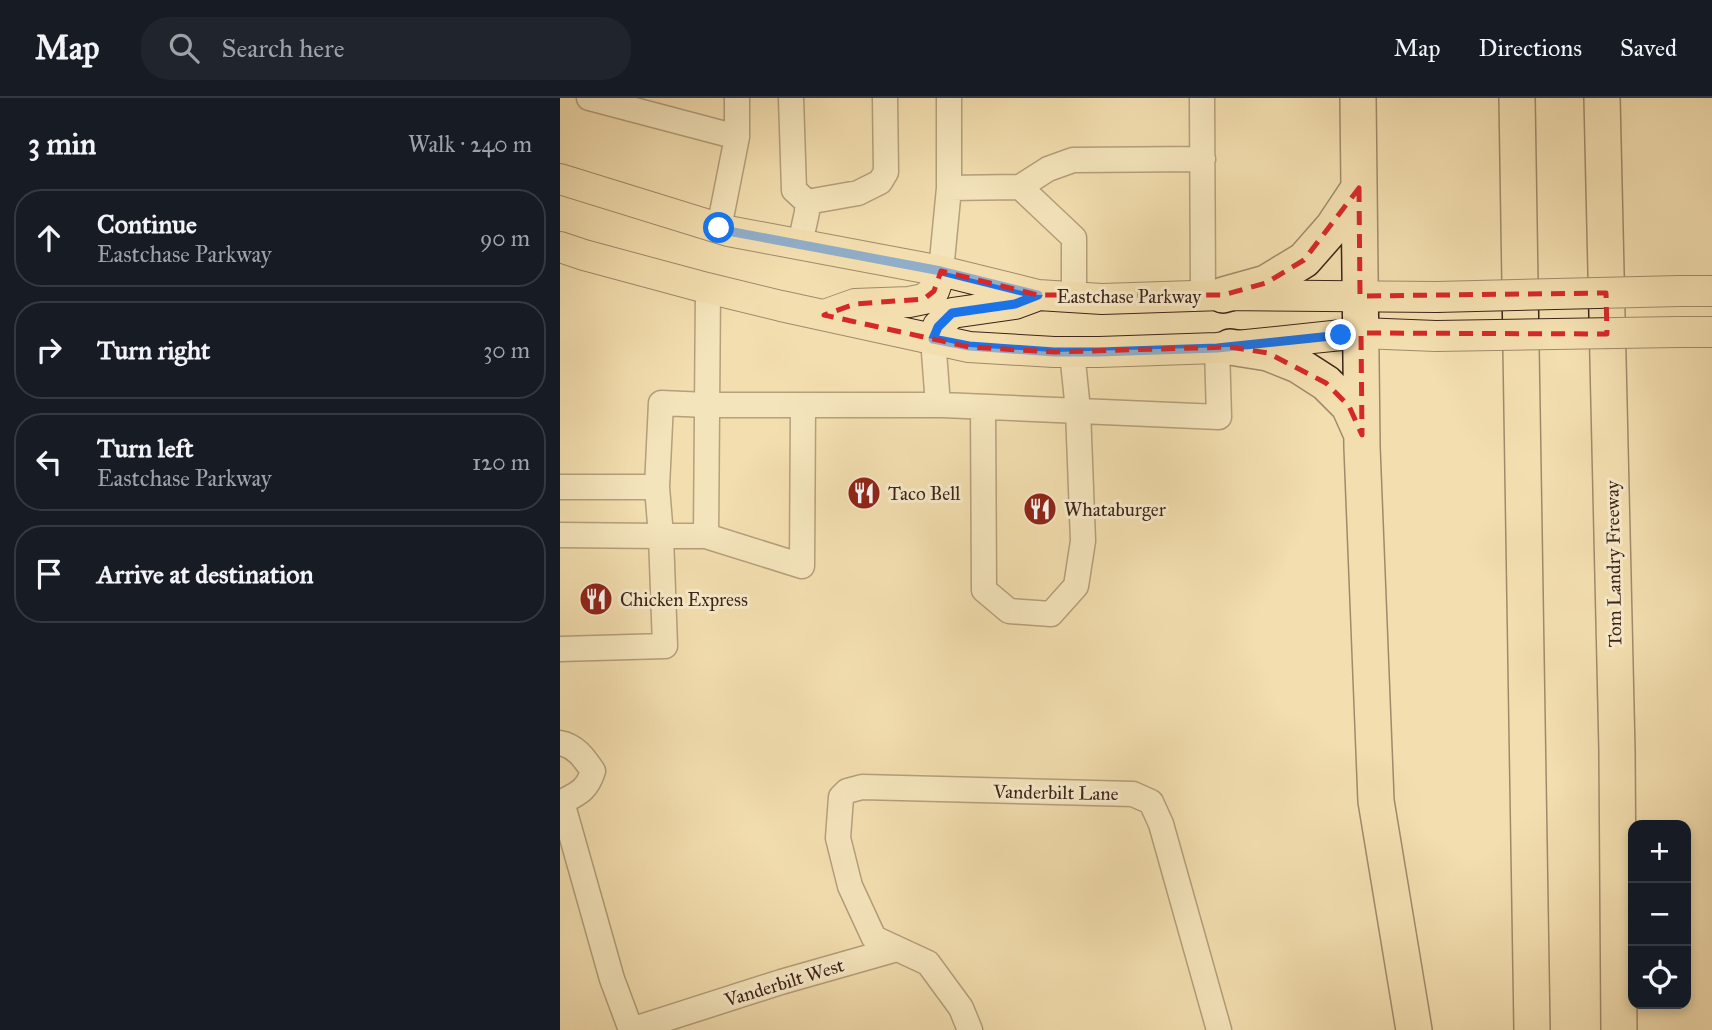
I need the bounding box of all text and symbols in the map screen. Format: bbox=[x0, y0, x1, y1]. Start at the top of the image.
search box bbox=[141, 17, 631, 80]
text: Map bbox=[35, 28, 99, 68]
icon: search bbox=[165, 29, 203, 67]
text: Search here bbox=[221, 32, 345, 64]
text: Map bbox=[1394, 33, 1441, 63]
text: Directions bbox=[1479, 33, 1582, 63]
text: Saved bbox=[1620, 33, 1677, 63]
text: 3 min bbox=[28, 126, 96, 162]
text: Walk · 240 m bbox=[408, 130, 532, 158]
text: Continue bbox=[97, 208, 197, 240]
route start bbox=[703, 212, 734, 243]
icon: ahead bbox=[30, 219, 68, 257]
text: 90 m bbox=[480, 224, 530, 252]
text: Eastchase Parkway bbox=[97, 240, 272, 268]
street label: Eastchase Parkway bbox=[1057, 285, 1202, 308]
route end bbox=[1325, 319, 1356, 350]
icon: right bbox=[30, 331, 68, 369]
text: Turn right bbox=[97, 334, 210, 366]
text: 30 m bbox=[483, 336, 530, 364]
text: Turn left bbox=[97, 432, 193, 464]
icon: left bbox=[30, 443, 68, 481]
text: 120 m bbox=[472, 448, 530, 476]
text: Eastchase Parkway bbox=[97, 464, 272, 492]
restaurant icon: Taco Bell bbox=[845, 474, 883, 512]
street label: Tom Landry Freeway bbox=[1601, 479, 1626, 648]
place label: Taco Bell bbox=[888, 482, 961, 505]
restaurant icon: Whataburger bbox=[1021, 490, 1059, 528]
place label: Whataburger bbox=[1064, 498, 1167, 522]
icon: arrive bbox=[30, 555, 68, 593]
text: Arrive at destination bbox=[97, 558, 314, 590]
restaurant icon: Chicken Express bbox=[577, 580, 615, 618]
place label: Chicken Express bbox=[620, 588, 748, 611]
street label: Vanderbilt Lane bbox=[992, 780, 1119, 805]
map controls bbox=[1628, 820, 1691, 1009]
button: + bbox=[1628, 820, 1691, 883]
button: − bbox=[1628, 883, 1691, 946]
button: locate bbox=[1628, 946, 1691, 1009]
street label: Vanderbilt West bbox=[721, 953, 847, 1012]

